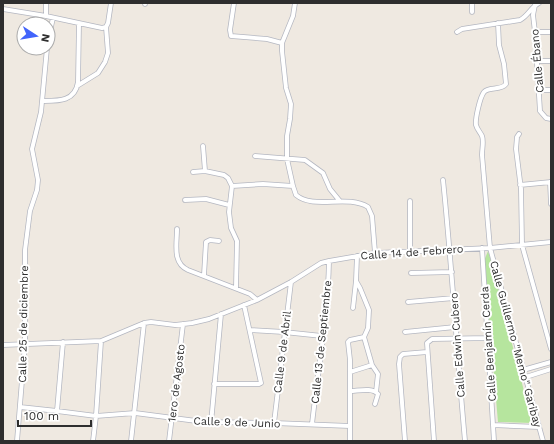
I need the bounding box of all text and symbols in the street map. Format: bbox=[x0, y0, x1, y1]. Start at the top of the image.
north arrow bbox=[16, 16, 56, 56]
street label: Calle Ébano bbox=[527, 28, 547, 94]
text: N bbox=[38, 33, 52, 43]
street label: Calle 14 de Febrero bbox=[360, 242, 464, 263]
street label: Calle Guillermo "Memo" Garibay bbox=[487, 259, 544, 429]
street label: Calle 25 de diciembre bbox=[16, 265, 31, 383]
street label: Calle 13 de Septiembre bbox=[309, 280, 334, 404]
street label: Calle Benjamín Cerda bbox=[478, 286, 499, 402]
street label: Calle Edwin Cubero bbox=[447, 292, 468, 398]
street label: Calle 9 de Abril bbox=[271, 310, 294, 394]
street label: 1ero de Agosto bbox=[165, 343, 188, 423]
scale bar bbox=[18, 402, 91, 428]
text: 100 m bbox=[24, 409, 59, 423]
street label: Calle 9 de Junio bbox=[193, 414, 281, 431]

